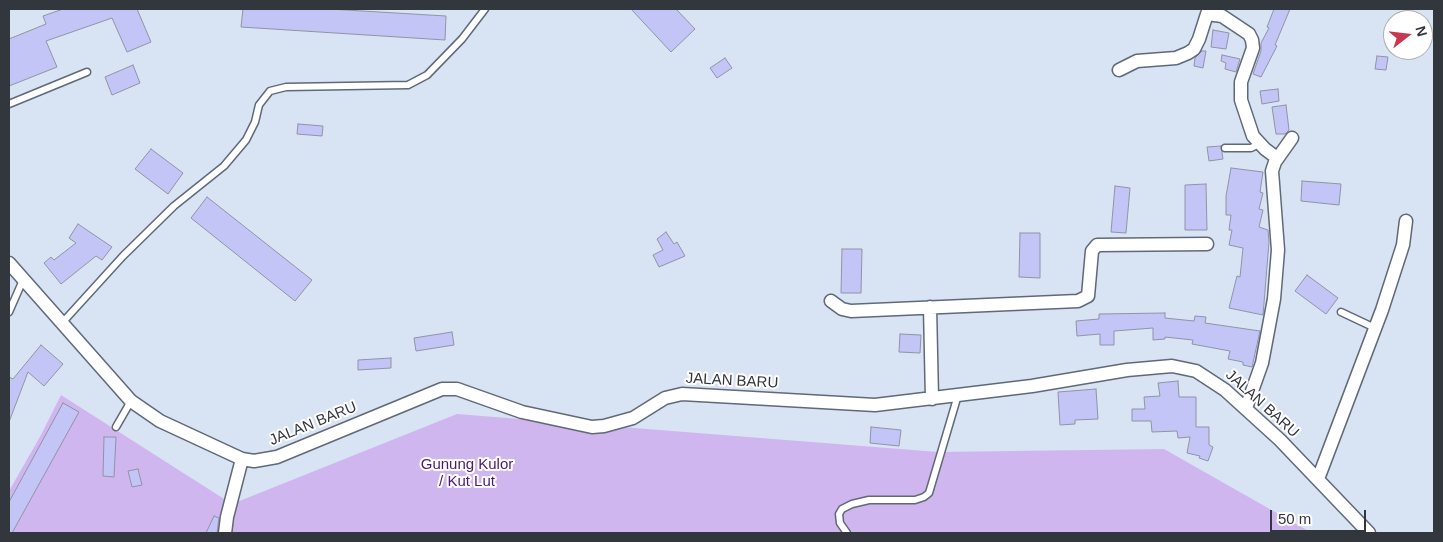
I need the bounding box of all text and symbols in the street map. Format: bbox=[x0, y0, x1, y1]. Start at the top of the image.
north arrow bbox=[1383, 10, 1433, 60]
text: N bbox=[1412, 24, 1431, 38]
street label: JALAN BARU bbox=[1222, 366, 1302, 442]
street label: JALAN BARU bbox=[685, 370, 779, 392]
street label: JALAN BARU bbox=[267, 398, 359, 450]
park label: Gunung Kulor / Kut Lut bbox=[421, 456, 513, 491]
scale bar bbox=[1273, 500, 1369, 532]
text: 50 m bbox=[1278, 510, 1311, 527]

